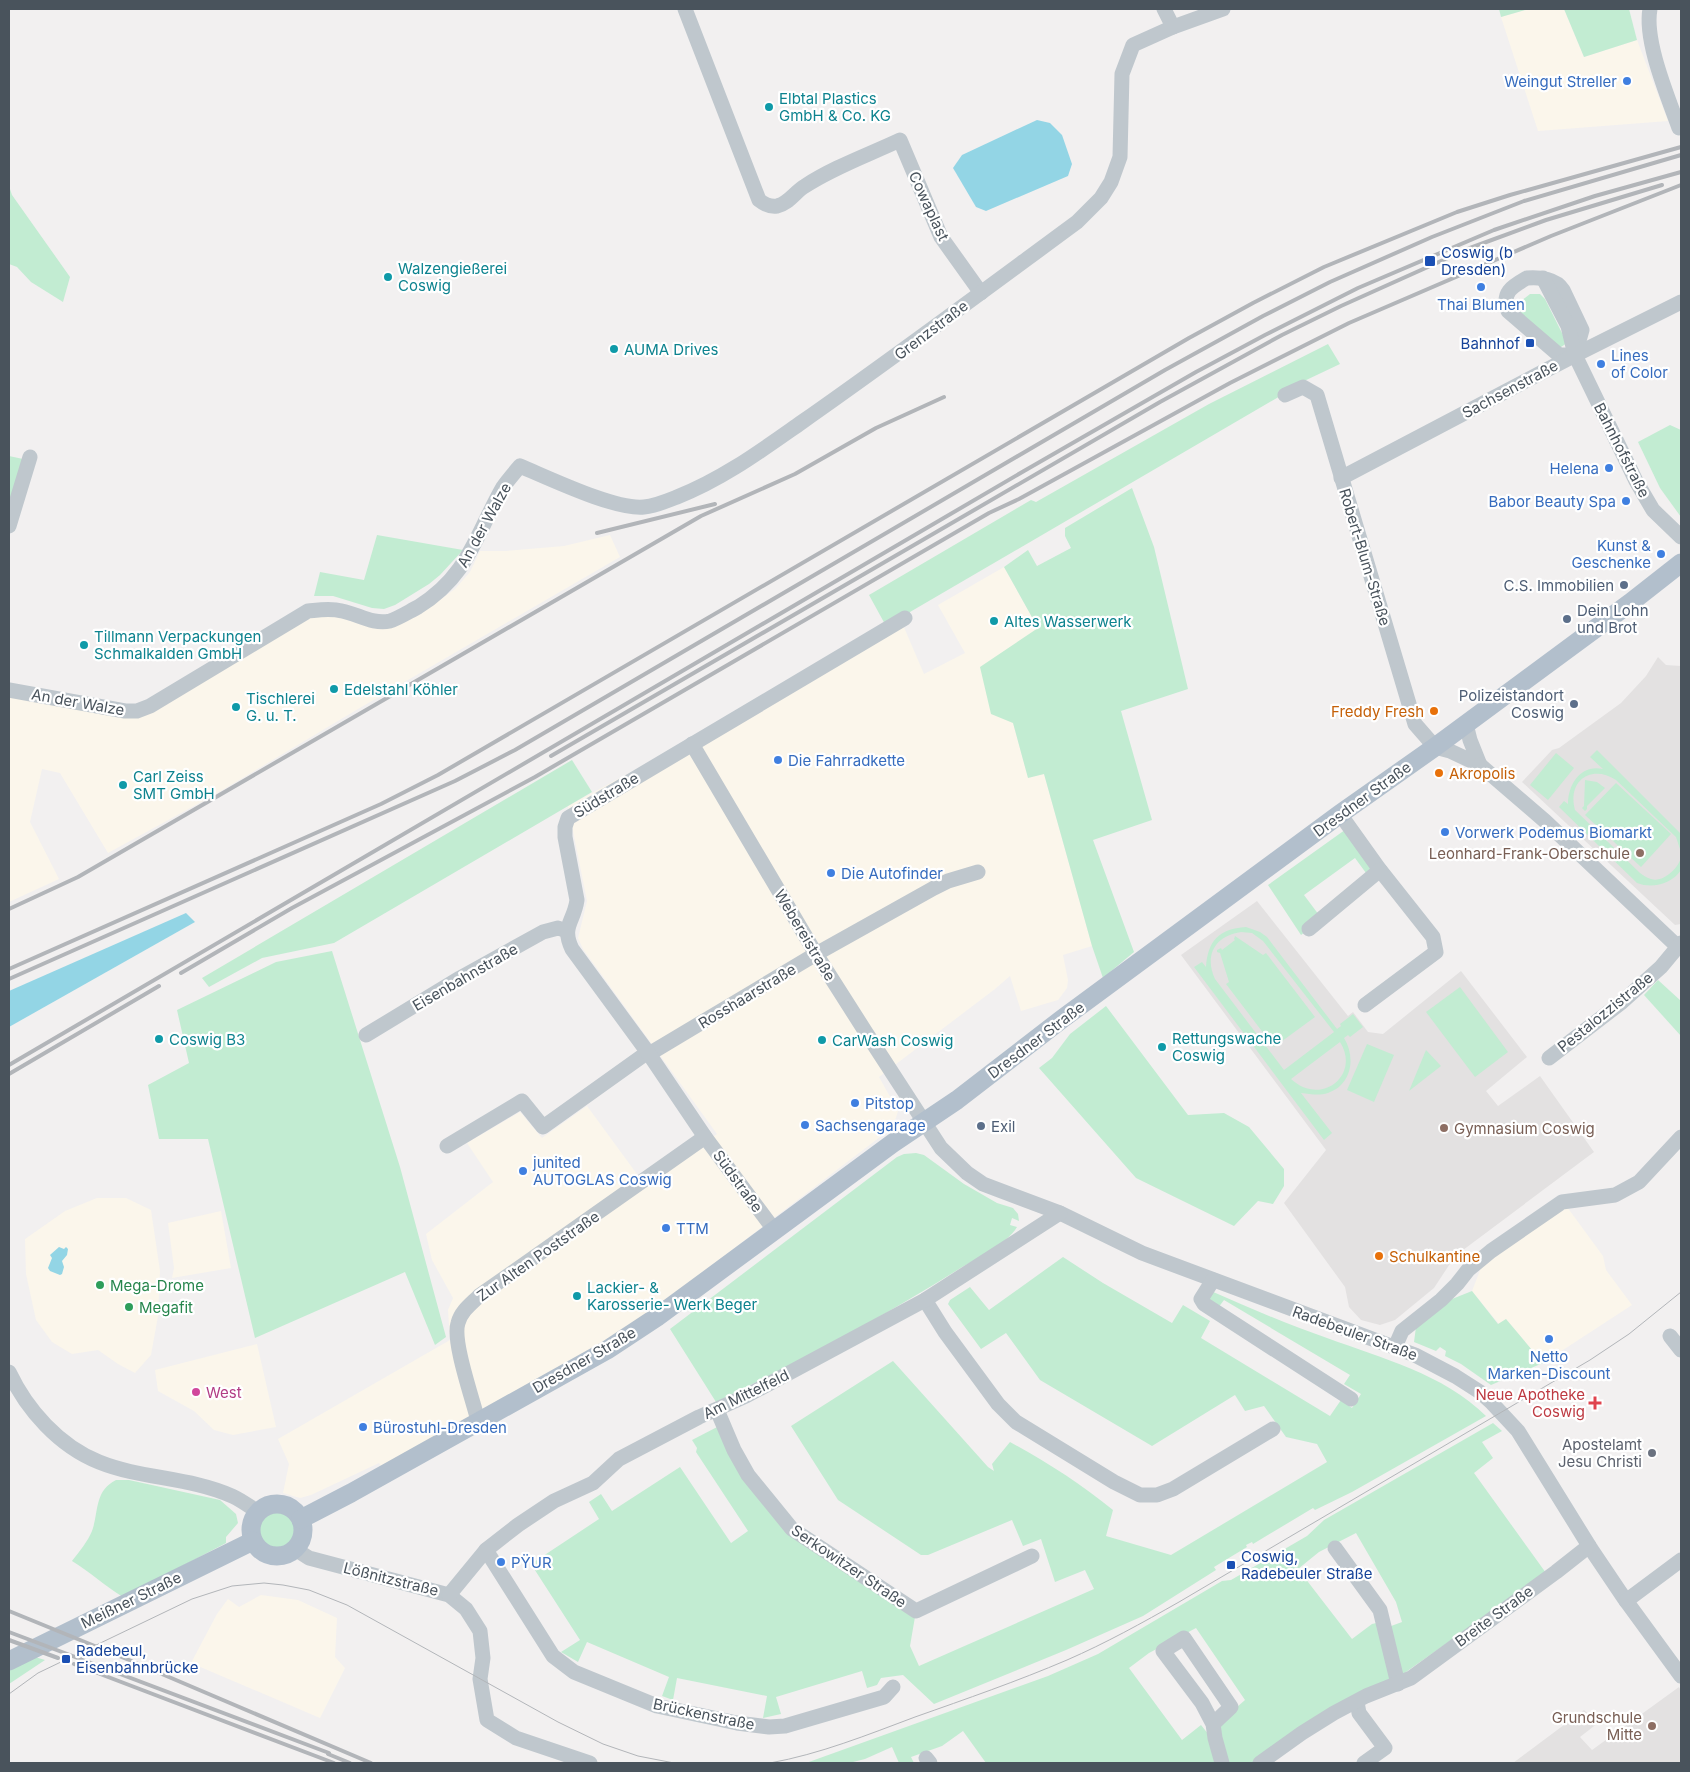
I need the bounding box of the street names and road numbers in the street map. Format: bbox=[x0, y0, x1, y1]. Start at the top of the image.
street label: Cowaplast bbox=[905, 168, 953, 244]
street label: Grenzstraße bbox=[890, 296, 972, 364]
street label: Sachsenstraße bbox=[1459, 356, 1561, 422]
street label: Bahnhofstraße bbox=[1590, 399, 1654, 501]
street label: An der Walze bbox=[453, 479, 515, 571]
street label: Robert-Blum-Straße bbox=[1335, 486, 1395, 628]
street label: An der Walze bbox=[30, 684, 126, 720]
street label: Dresdner Straße bbox=[1309, 757, 1415, 841]
street label: Südstraße bbox=[570, 768, 642, 822]
street label: Webereistraße bbox=[770, 886, 840, 984]
street label: Eisenbahnstraße bbox=[409, 939, 521, 1015]
street label: Rosshaarstraße bbox=[695, 959, 799, 1033]
street label: Pestalozzistraße bbox=[1554, 968, 1656, 1056]
street label: Dresdner Straße bbox=[984, 997, 1088, 1083]
street label: Südstraße bbox=[709, 1146, 767, 1216]
street label: Zur Alten Poststraße bbox=[473, 1207, 603, 1305]
street label: Radebeuler Straße bbox=[1290, 1302, 1420, 1364]
street label: Dresdner Straße bbox=[529, 1323, 639, 1397]
street label: Am Mittelfeld bbox=[700, 1365, 792, 1423]
street label: Serkowitzer Straße bbox=[788, 1520, 910, 1612]
street label: Lößnitzstraße bbox=[341, 1558, 441, 1600]
street label: Meißner Straße bbox=[78, 1568, 184, 1632]
street label: Breite Straße bbox=[1451, 1581, 1537, 1651]
street label: Brückenstraße bbox=[652, 1694, 756, 1734]

